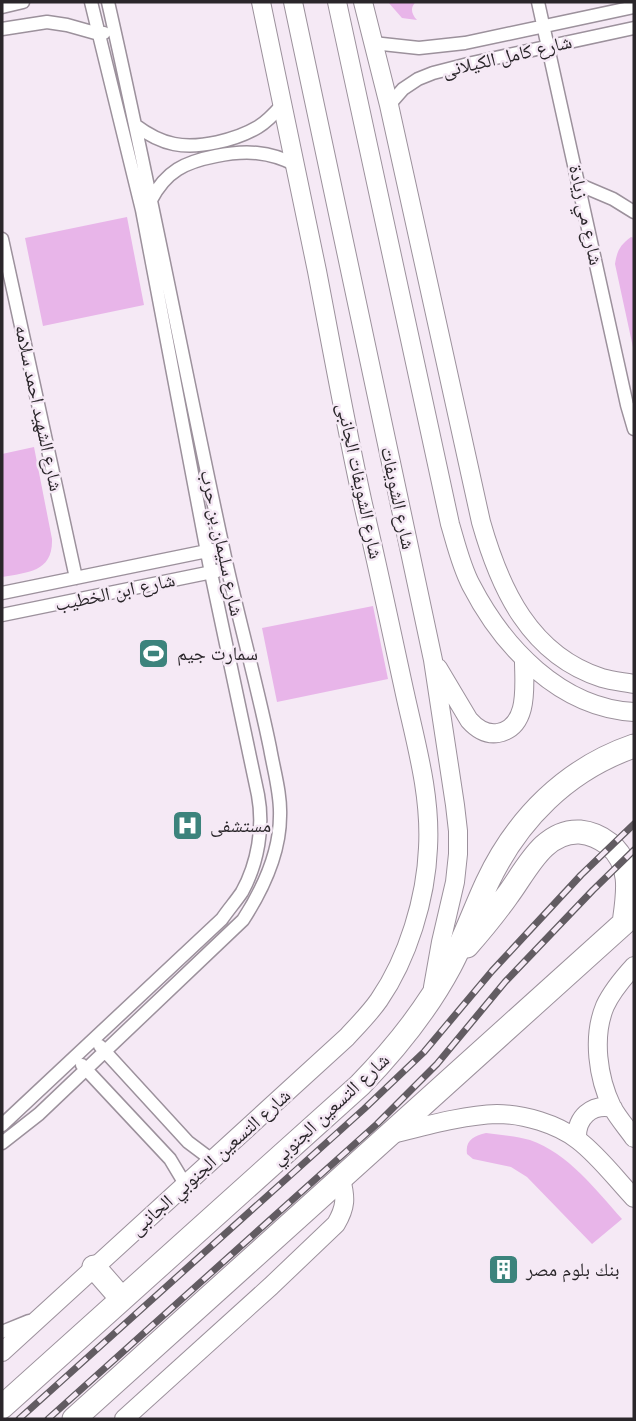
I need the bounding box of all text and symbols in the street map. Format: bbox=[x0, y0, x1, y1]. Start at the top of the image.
street label: شارع كامل الكيلانى bbox=[440, 30, 574, 82]
street label: شارع مي زيادة bbox=[560, 163, 608, 268]
street label: شارع الشهيد احمد سلامه bbox=[10, 323, 68, 493]
street label: شارع الشويفات الجانبى bbox=[332, 401, 388, 561]
street label: شارع الشويفات bbox=[376, 445, 420, 551]
street label: شارع سليمان بن حرب bbox=[195, 468, 249, 618]
street label: شارع ابن الخطيب bbox=[53, 568, 177, 616]
sports icon: سمارت جيم bbox=[137, 636, 171, 670]
place label: سمارت جيم bbox=[177, 642, 258, 666]
hospital icon: مستشفى bbox=[170, 808, 204, 842]
place label: مستشفى bbox=[210, 814, 271, 837]
street label: شارع التسعين الجنوبي bbox=[266, 1048, 397, 1173]
street label: شارع التسعين الجنوبي الجانبى bbox=[125, 1084, 298, 1243]
building icon: بنك بلوم مصر bbox=[486, 1252, 520, 1286]
place label: بنك بلوم مصر bbox=[525, 1258, 620, 1283]

